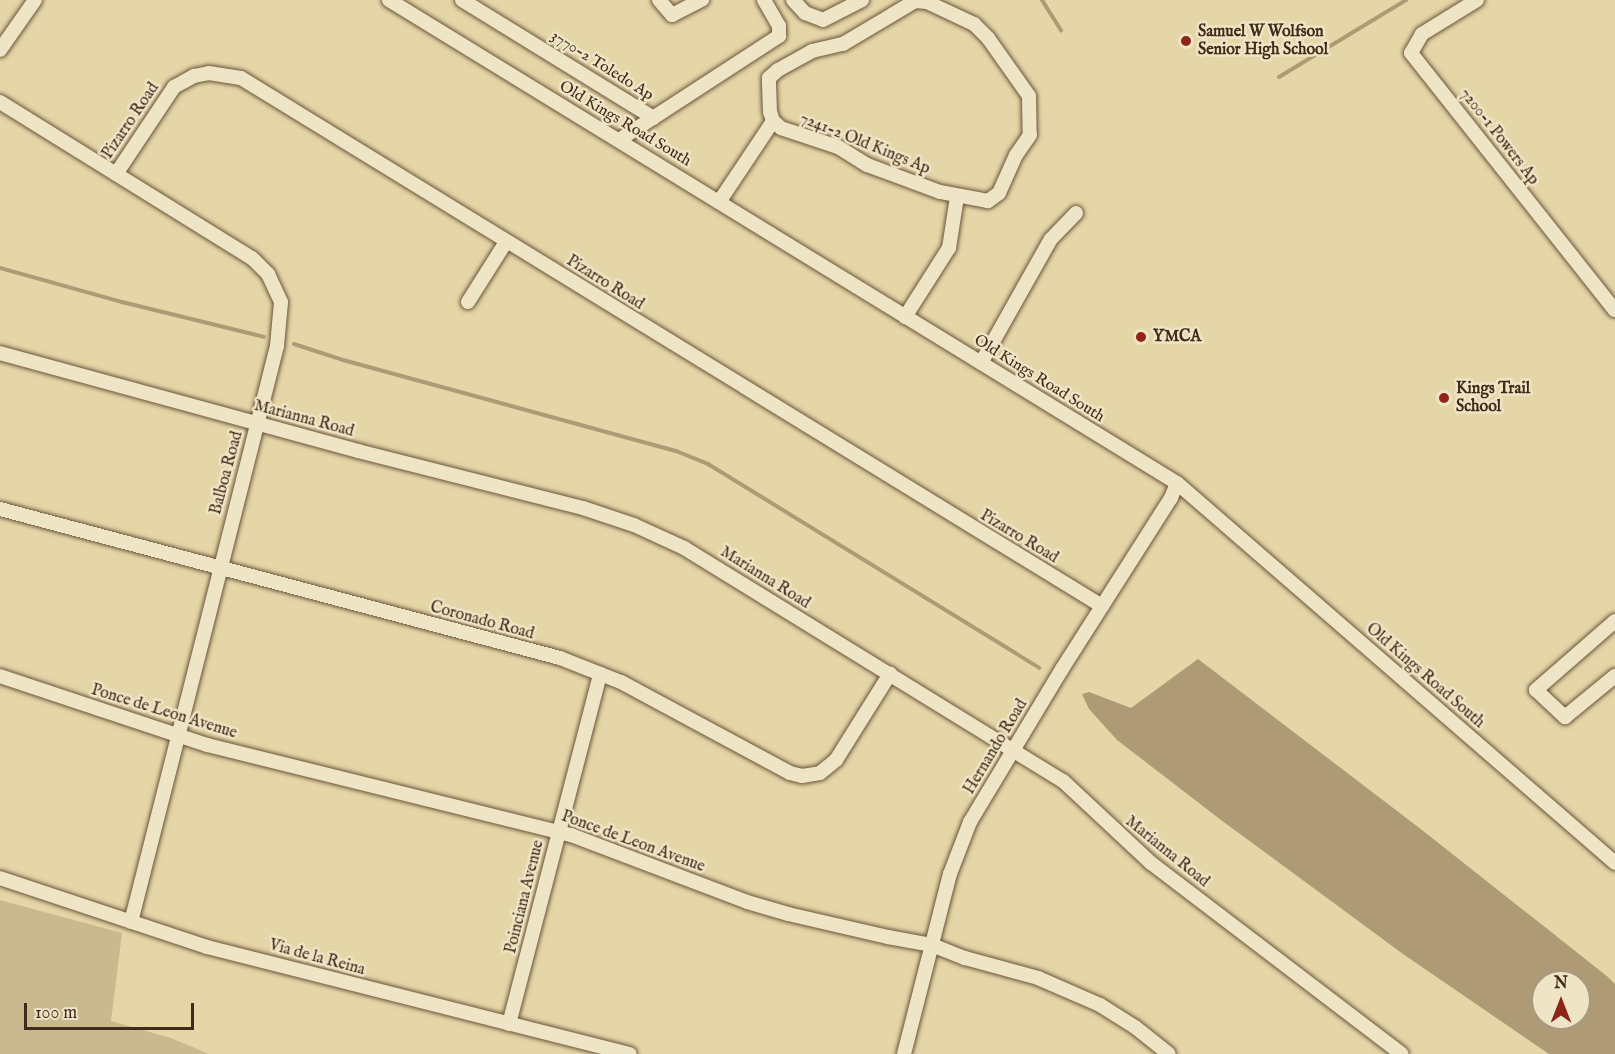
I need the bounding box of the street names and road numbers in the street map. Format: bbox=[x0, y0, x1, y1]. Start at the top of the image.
street label: 3770-2 Toledo Ap bbox=[547, 27, 657, 105]
street label: Old Kings Road South bbox=[556, 77, 694, 171]
street label: Pizarro Road bbox=[98, 79, 164, 163]
street label: 7200-1 Powers Ap bbox=[1455, 85, 1543, 189]
street label: 7241-2 Old Kings Ap bbox=[797, 109, 933, 179]
street label: Pizarro Road bbox=[563, 252, 647, 314]
street label: Old Kings Road South bbox=[970, 331, 1108, 427]
street label: Marianna Road bbox=[252, 396, 356, 442]
street label: Balboa Road bbox=[207, 429, 247, 517]
street label: Pizarro Road bbox=[976, 506, 1062, 568]
street label: Marianna Road bbox=[716, 543, 814, 613]
street label: Coronado Road bbox=[428, 598, 536, 644]
street label: Old Kings Road South bbox=[1362, 619, 1488, 733]
street label: Ponce de Leon Avenue bbox=[89, 681, 239, 743]
street label: Hernando Road bbox=[960, 696, 1032, 798]
street label: Ponce de Leon Avenue bbox=[559, 807, 707, 877]
street label: Marianna Road bbox=[1121, 812, 1213, 892]
street label: Poinciana Avenue bbox=[502, 838, 548, 956]
street label: Via de la Reina bbox=[267, 936, 367, 980]

